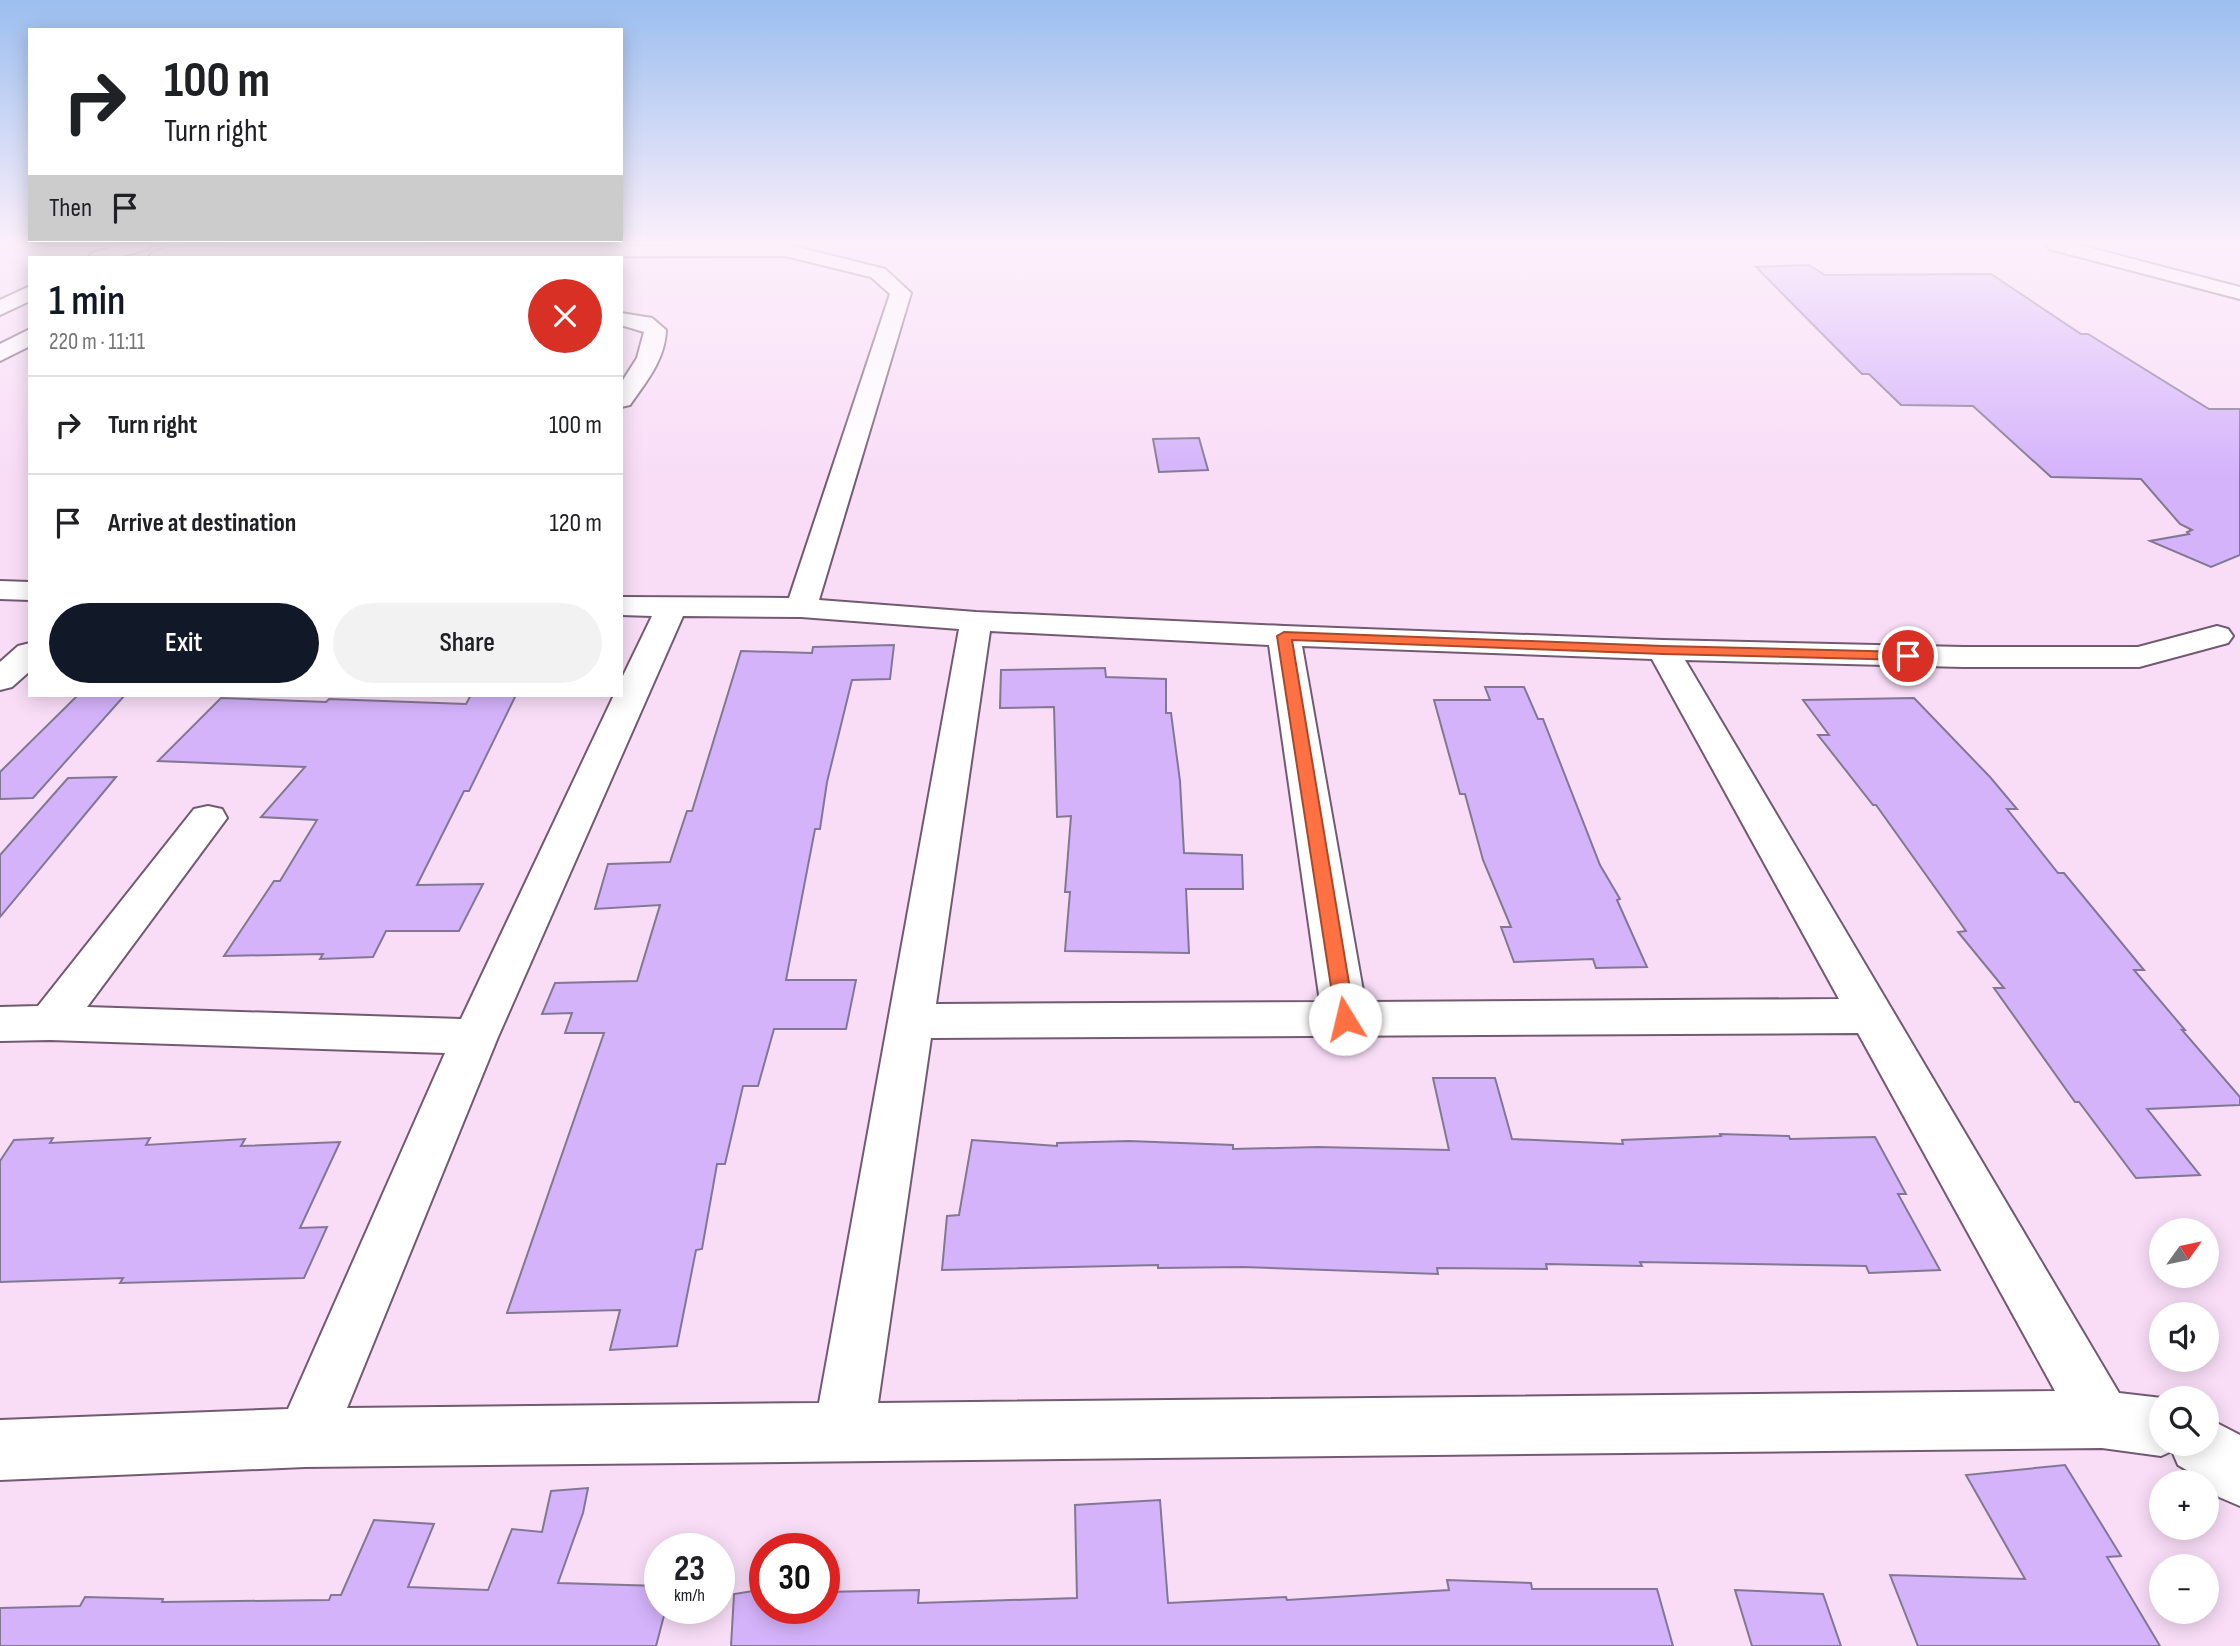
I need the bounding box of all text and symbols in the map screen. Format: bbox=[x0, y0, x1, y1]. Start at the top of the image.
text: 100 m bbox=[164, 52, 270, 111]
icon: right bbox=[49, 56, 140, 147]
text: Turn right bbox=[164, 112, 268, 151]
icon: arrive bbox=[106, 189, 144, 227]
text: Then bbox=[49, 193, 92, 224]
text: 1 min bbox=[49, 276, 125, 327]
button: close bbox=[528, 279, 602, 353]
text: 220 m · 11:11 bbox=[49, 328, 145, 356]
icon: right bbox=[49, 406, 87, 444]
text: Turn right bbox=[108, 410, 197, 441]
text: 100 m bbox=[549, 410, 602, 441]
icon: arrive bbox=[49, 504, 87, 542]
text: Arrive at destination bbox=[108, 508, 296, 539]
text: 120 m bbox=[549, 508, 602, 539]
button: Exit bbox=[49, 603, 319, 683]
button: Share bbox=[333, 603, 602, 683]
pin bbox=[1878, 626, 1938, 686]
icon: arrive bbox=[1889, 637, 1927, 675]
position arrow bbox=[1308, 982, 1382, 1056]
north arrow bbox=[2149, 1218, 2219, 1288]
map controls bbox=[2149, 1218, 2219, 1624]
button: sound bbox=[2149, 1302, 2219, 1372]
button: search bbox=[2149, 1386, 2219, 1456]
button: + bbox=[2149, 1470, 2219, 1540]
speed limit sign: 30 bbox=[749, 1533, 840, 1624]
text: 23 bbox=[674, 1548, 705, 1591]
button: − bbox=[2149, 1554, 2219, 1624]
text: km/h bbox=[674, 1585, 705, 1606]

